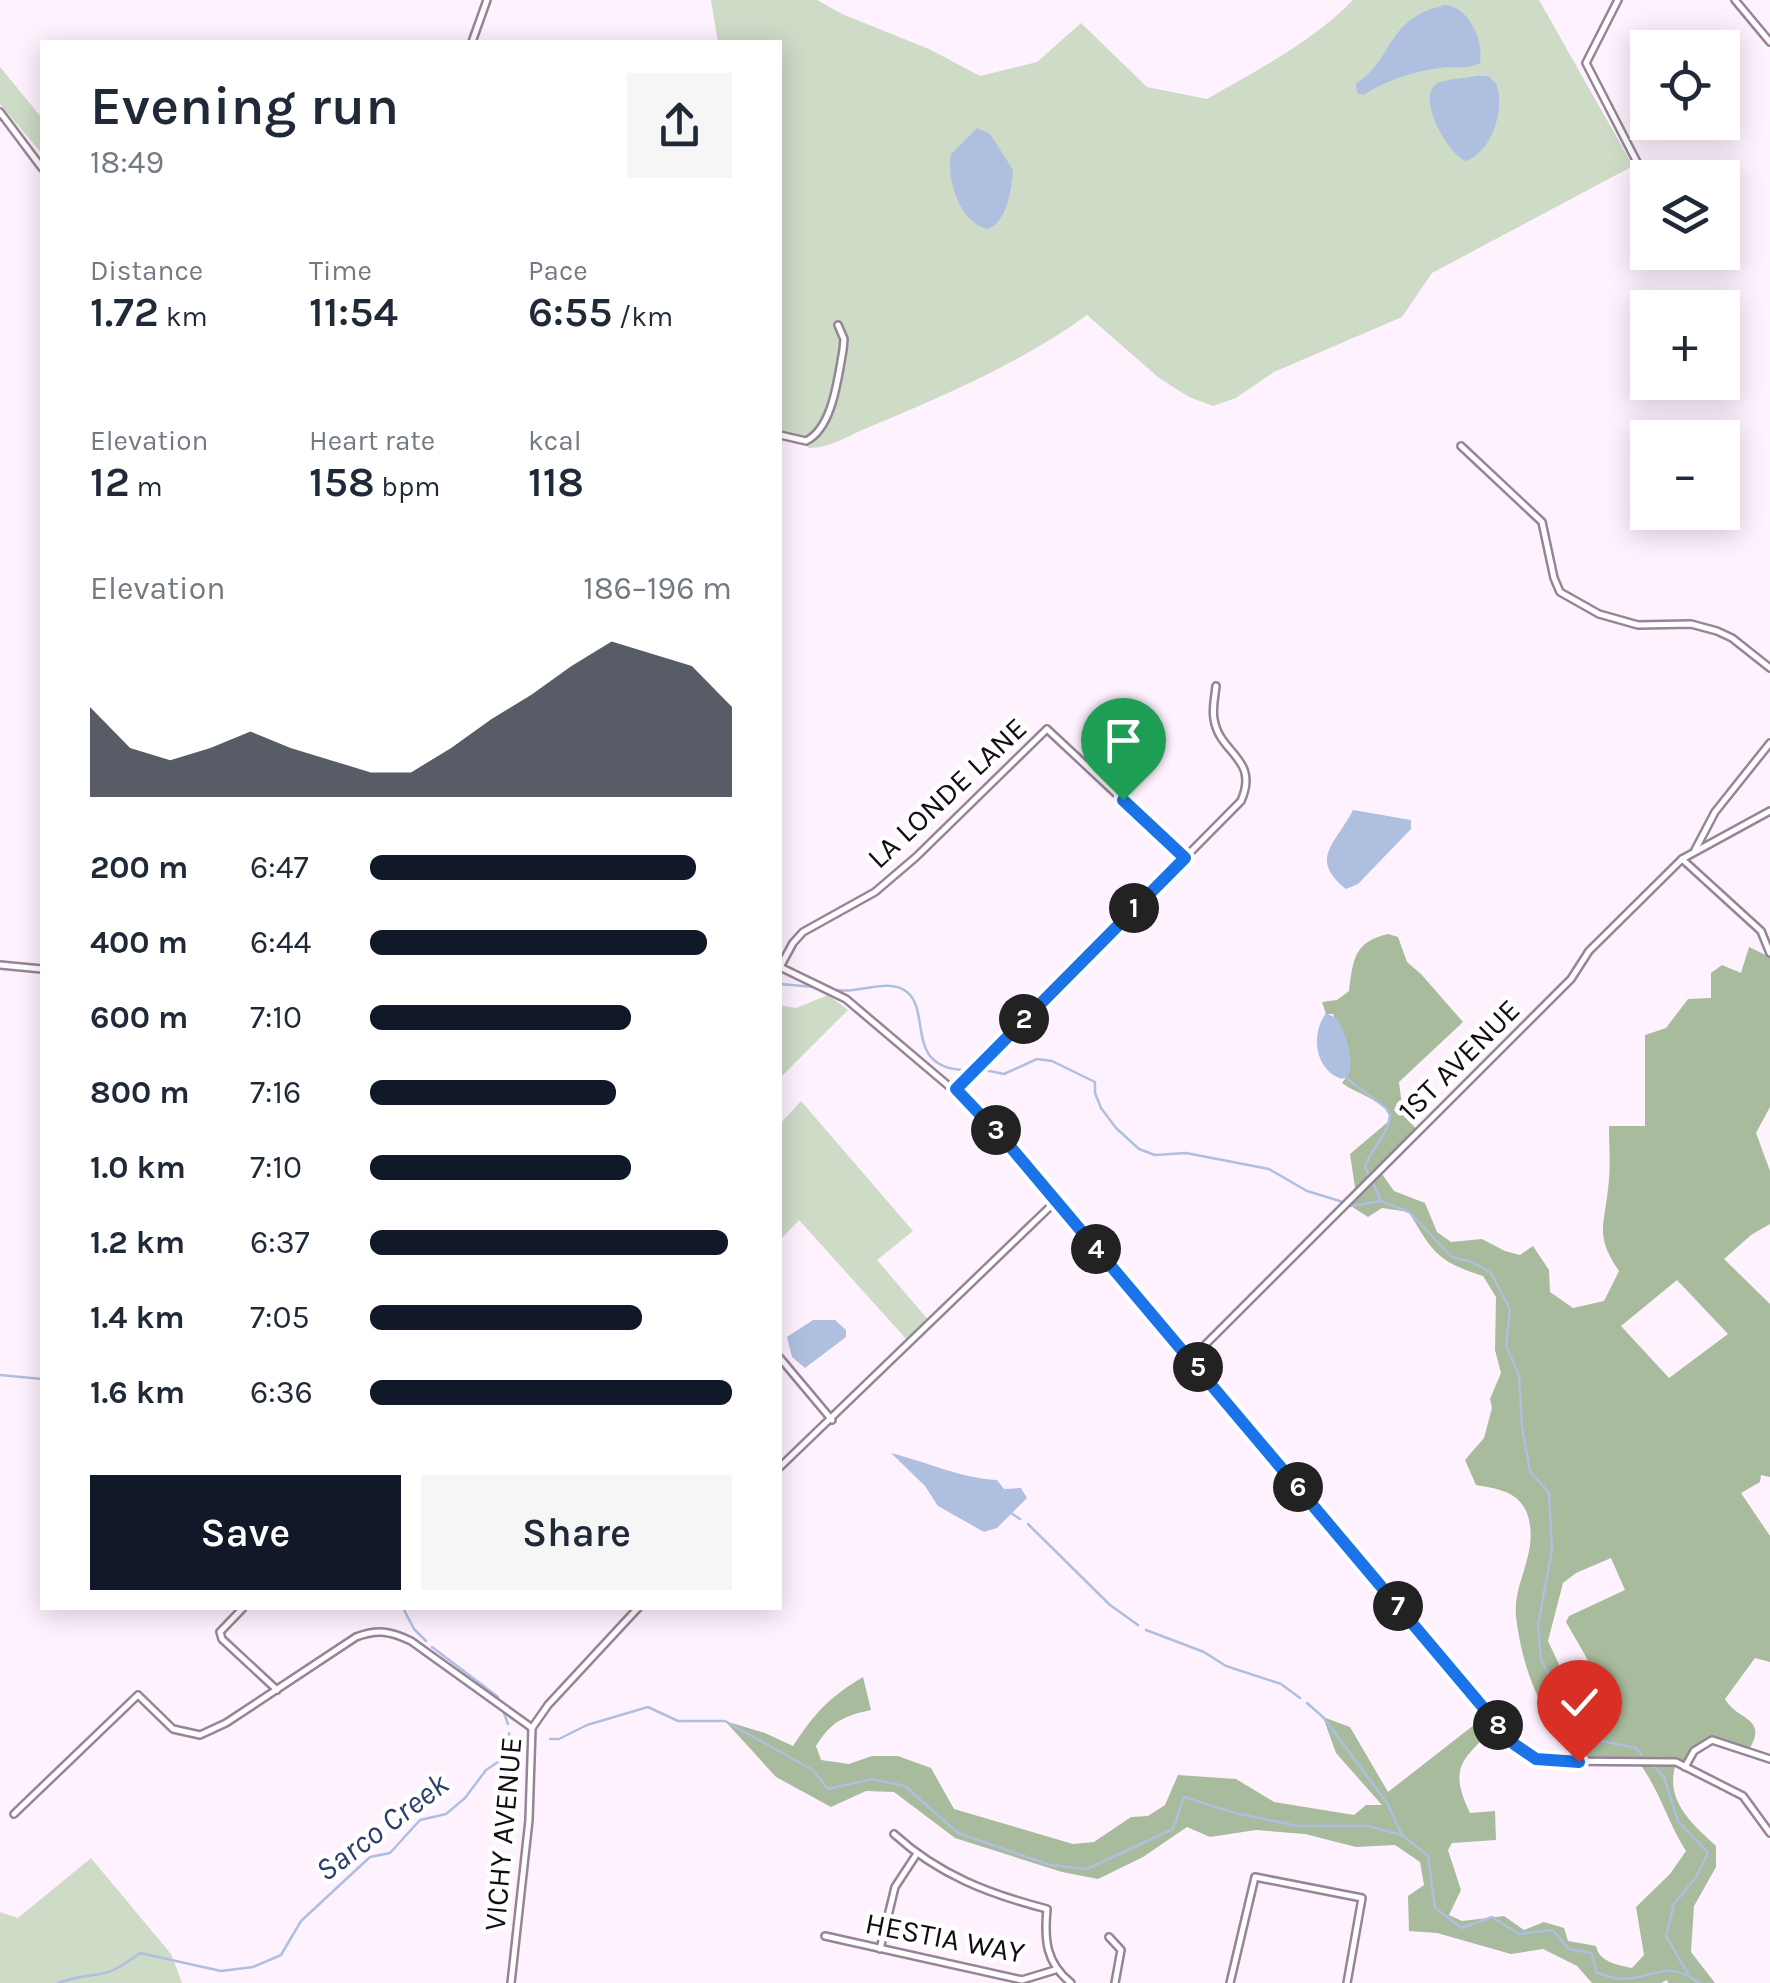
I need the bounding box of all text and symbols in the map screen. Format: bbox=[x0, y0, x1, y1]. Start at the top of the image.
map controls bbox=[1630, 30, 1740, 530]
button: locate bbox=[1630, 30, 1740, 140]
button: share bbox=[627, 73, 732, 178]
text: Evening run bbox=[90, 74, 399, 138]
text: 18:49 bbox=[90, 144, 164, 181]
button: layers bbox=[1630, 160, 1740, 270]
text: Distance bbox=[90, 254, 203, 287]
text: Time bbox=[309, 254, 372, 287]
text: Pace bbox=[528, 254, 588, 287]
text: 1.72 bbox=[90, 287, 159, 337]
text: 11:54 bbox=[309, 287, 398, 337]
text: 6:55 bbox=[528, 287, 612, 337]
button: + bbox=[1630, 290, 1740, 400]
text: km bbox=[159, 300, 208, 333]
text: /km bbox=[612, 300, 673, 333]
button: − bbox=[1630, 420, 1740, 530]
text: Elevation bbox=[90, 424, 209, 457]
text: Heart rate bbox=[309, 424, 435, 457]
text: kcal bbox=[528, 424, 581, 457]
text: 12 bbox=[90, 457, 130, 507]
text: 158 bbox=[309, 457, 375, 507]
text: 118 bbox=[528, 457, 584, 507]
text: m bbox=[130, 470, 163, 503]
text: bpm bbox=[375, 470, 441, 503]
text: Elevation bbox=[90, 570, 225, 607]
text: 186–196 m bbox=[583, 570, 732, 607]
pin bbox=[1081, 698, 1166, 801]
street label: LA LONDE LANE bbox=[860, 710, 1034, 876]
icon: arrive bbox=[1096, 713, 1151, 768]
text: 200 m bbox=[90, 849, 188, 886]
text: 6:47 bbox=[250, 849, 309, 886]
pin: 1 bbox=[1109, 883, 1159, 933]
text: 1 bbox=[1129, 891, 1139, 924]
text: 400 m bbox=[90, 924, 188, 961]
text: 6:44 bbox=[250, 924, 311, 961]
street label: 1ST AVENUE bbox=[1391, 992, 1527, 1128]
pin: 2 bbox=[999, 994, 1049, 1044]
text: 600 m bbox=[90, 999, 188, 1036]
text: 7:10 bbox=[250, 999, 302, 1036]
text: 2 bbox=[1016, 1002, 1032, 1035]
text: 800 m bbox=[90, 1074, 190, 1111]
text: 7:16 bbox=[250, 1074, 301, 1111]
pin: 3 bbox=[971, 1105, 1021, 1155]
text: 3 bbox=[987, 1113, 1005, 1146]
text: 1.0 km bbox=[90, 1149, 186, 1186]
text: 7:10 bbox=[250, 1149, 302, 1186]
text: 1.2 km bbox=[90, 1224, 185, 1261]
text: 6:37 bbox=[250, 1224, 310, 1261]
pin: 4 bbox=[1071, 1224, 1121, 1274]
text: 4 bbox=[1088, 1232, 1104, 1265]
text: 1.4 km bbox=[90, 1299, 185, 1336]
text: 7:05 bbox=[250, 1299, 309, 1336]
pin: 5 bbox=[1173, 1342, 1223, 1392]
text: 5 bbox=[1190, 1350, 1206, 1383]
text: 1.6 km bbox=[90, 1374, 185, 1411]
text: 6:36 bbox=[250, 1374, 313, 1411]
pin: 6 bbox=[1273, 1462, 1323, 1512]
text: 6 bbox=[1290, 1470, 1307, 1503]
button: Save bbox=[90, 1475, 401, 1590]
button: Share bbox=[421, 1475, 732, 1590]
pin: 7 bbox=[1373, 1581, 1423, 1631]
text: 7 bbox=[1391, 1589, 1405, 1622]
pin bbox=[1537, 1660, 1622, 1763]
icon: check bbox=[1552, 1675, 1607, 1730]
pin: 8 bbox=[1473, 1700, 1523, 1750]
text: 8 bbox=[1489, 1708, 1507, 1741]
street label: VICHY AVENUE bbox=[477, 1736, 529, 1932]
water label: Sarco Creek bbox=[308, 1765, 456, 1889]
street label: HESTIA WAY bbox=[862, 1905, 1028, 1971]

